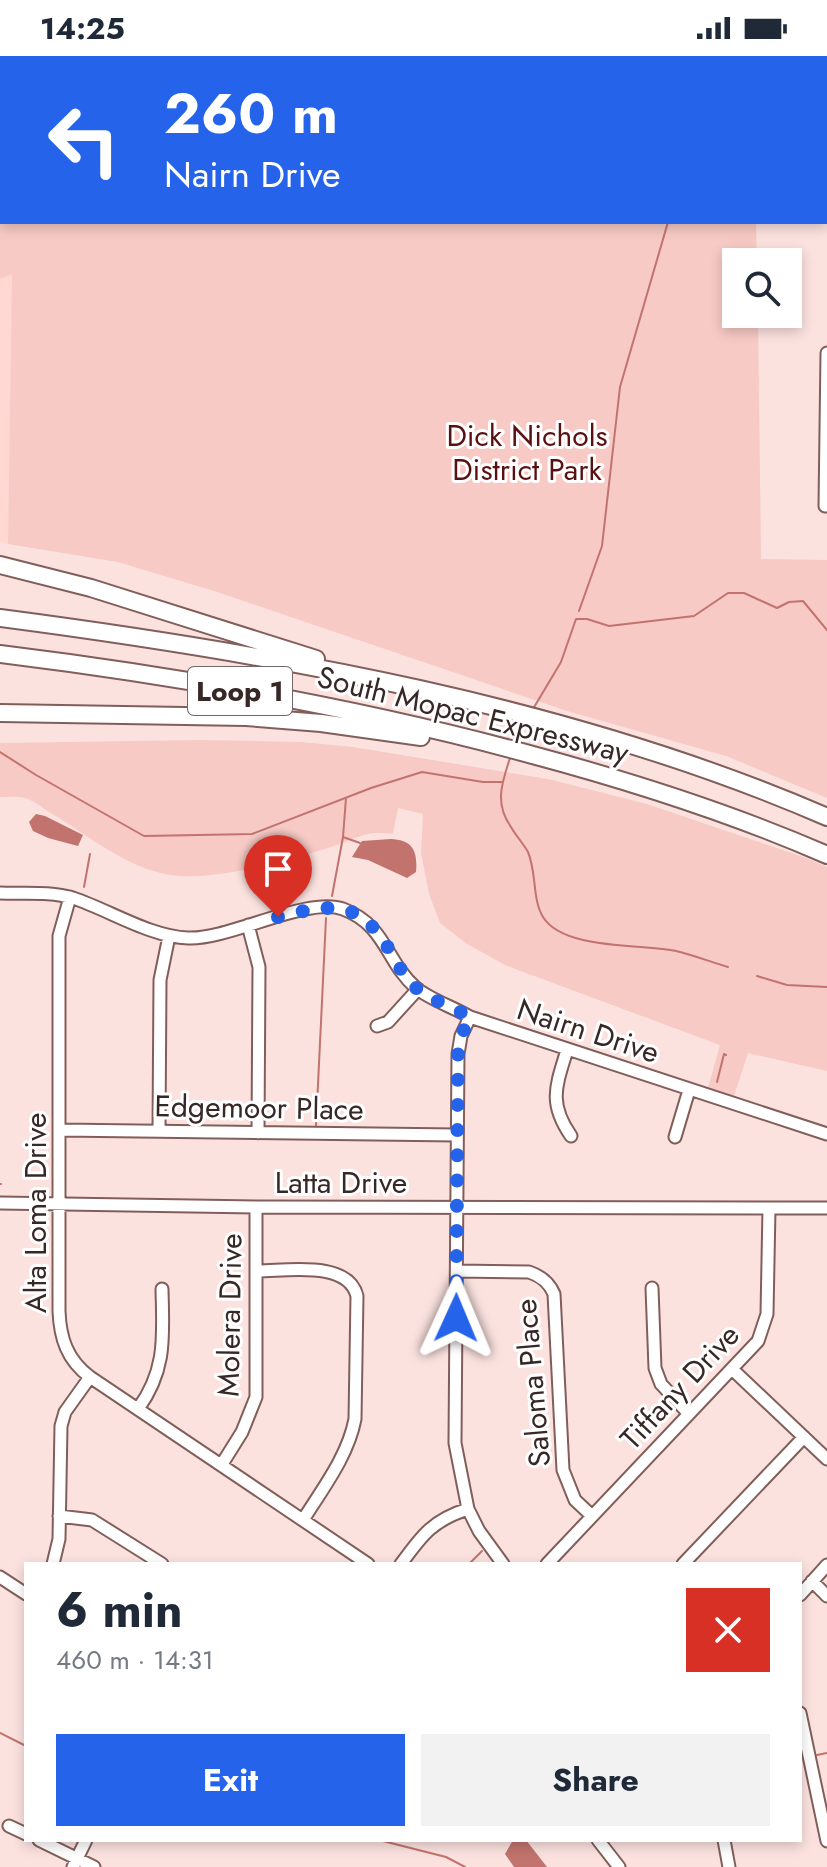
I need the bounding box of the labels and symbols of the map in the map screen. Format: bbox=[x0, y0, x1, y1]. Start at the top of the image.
park label: Dick Nichols District Park bbox=[446, 414, 608, 491]
street label: South Mopac Expressway bbox=[313, 655, 634, 774]
road number: Loop 1 bbox=[188, 667, 292, 715]
pin bbox=[244, 835, 312, 917]
street label: Nairn Drive bbox=[512, 987, 665, 1074]
street label: Edgemoor Place bbox=[154, 1084, 364, 1131]
street label: Alta Loma Drive bbox=[14, 1113, 57, 1313]
street label: Latta Drive bbox=[275, 1161, 407, 1204]
street label: Molera Drive bbox=[207, 1233, 252, 1397]
position arrow bbox=[414, 1276, 498, 1360]
street label: Saloma Place bbox=[504, 1297, 561, 1469]
street label: Tiffany Drive bbox=[610, 1314, 749, 1459]

